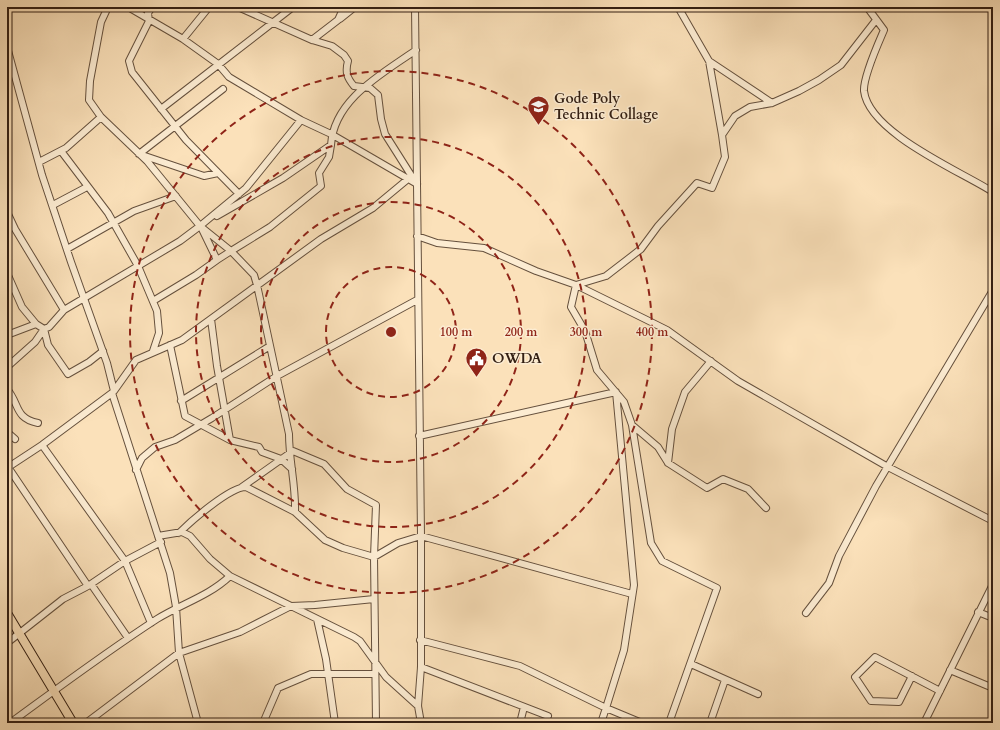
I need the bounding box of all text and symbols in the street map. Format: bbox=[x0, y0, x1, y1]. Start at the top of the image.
place label: Gode Poly Technic Collage bbox=[554, 89, 658, 124]
school or university icon: Gode Poly Technic Collage bbox=[526, 93, 552, 126]
text: 100 m bbox=[440, 324, 473, 340]
text: 200 m bbox=[505, 324, 538, 340]
text: 300 m bbox=[570, 324, 603, 340]
text: 400 m bbox=[636, 324, 669, 340]
centre of rings bbox=[384, 325, 398, 339]
public building icon: OWDA bbox=[463, 345, 489, 378]
place label: OWDA bbox=[492, 349, 542, 368]

